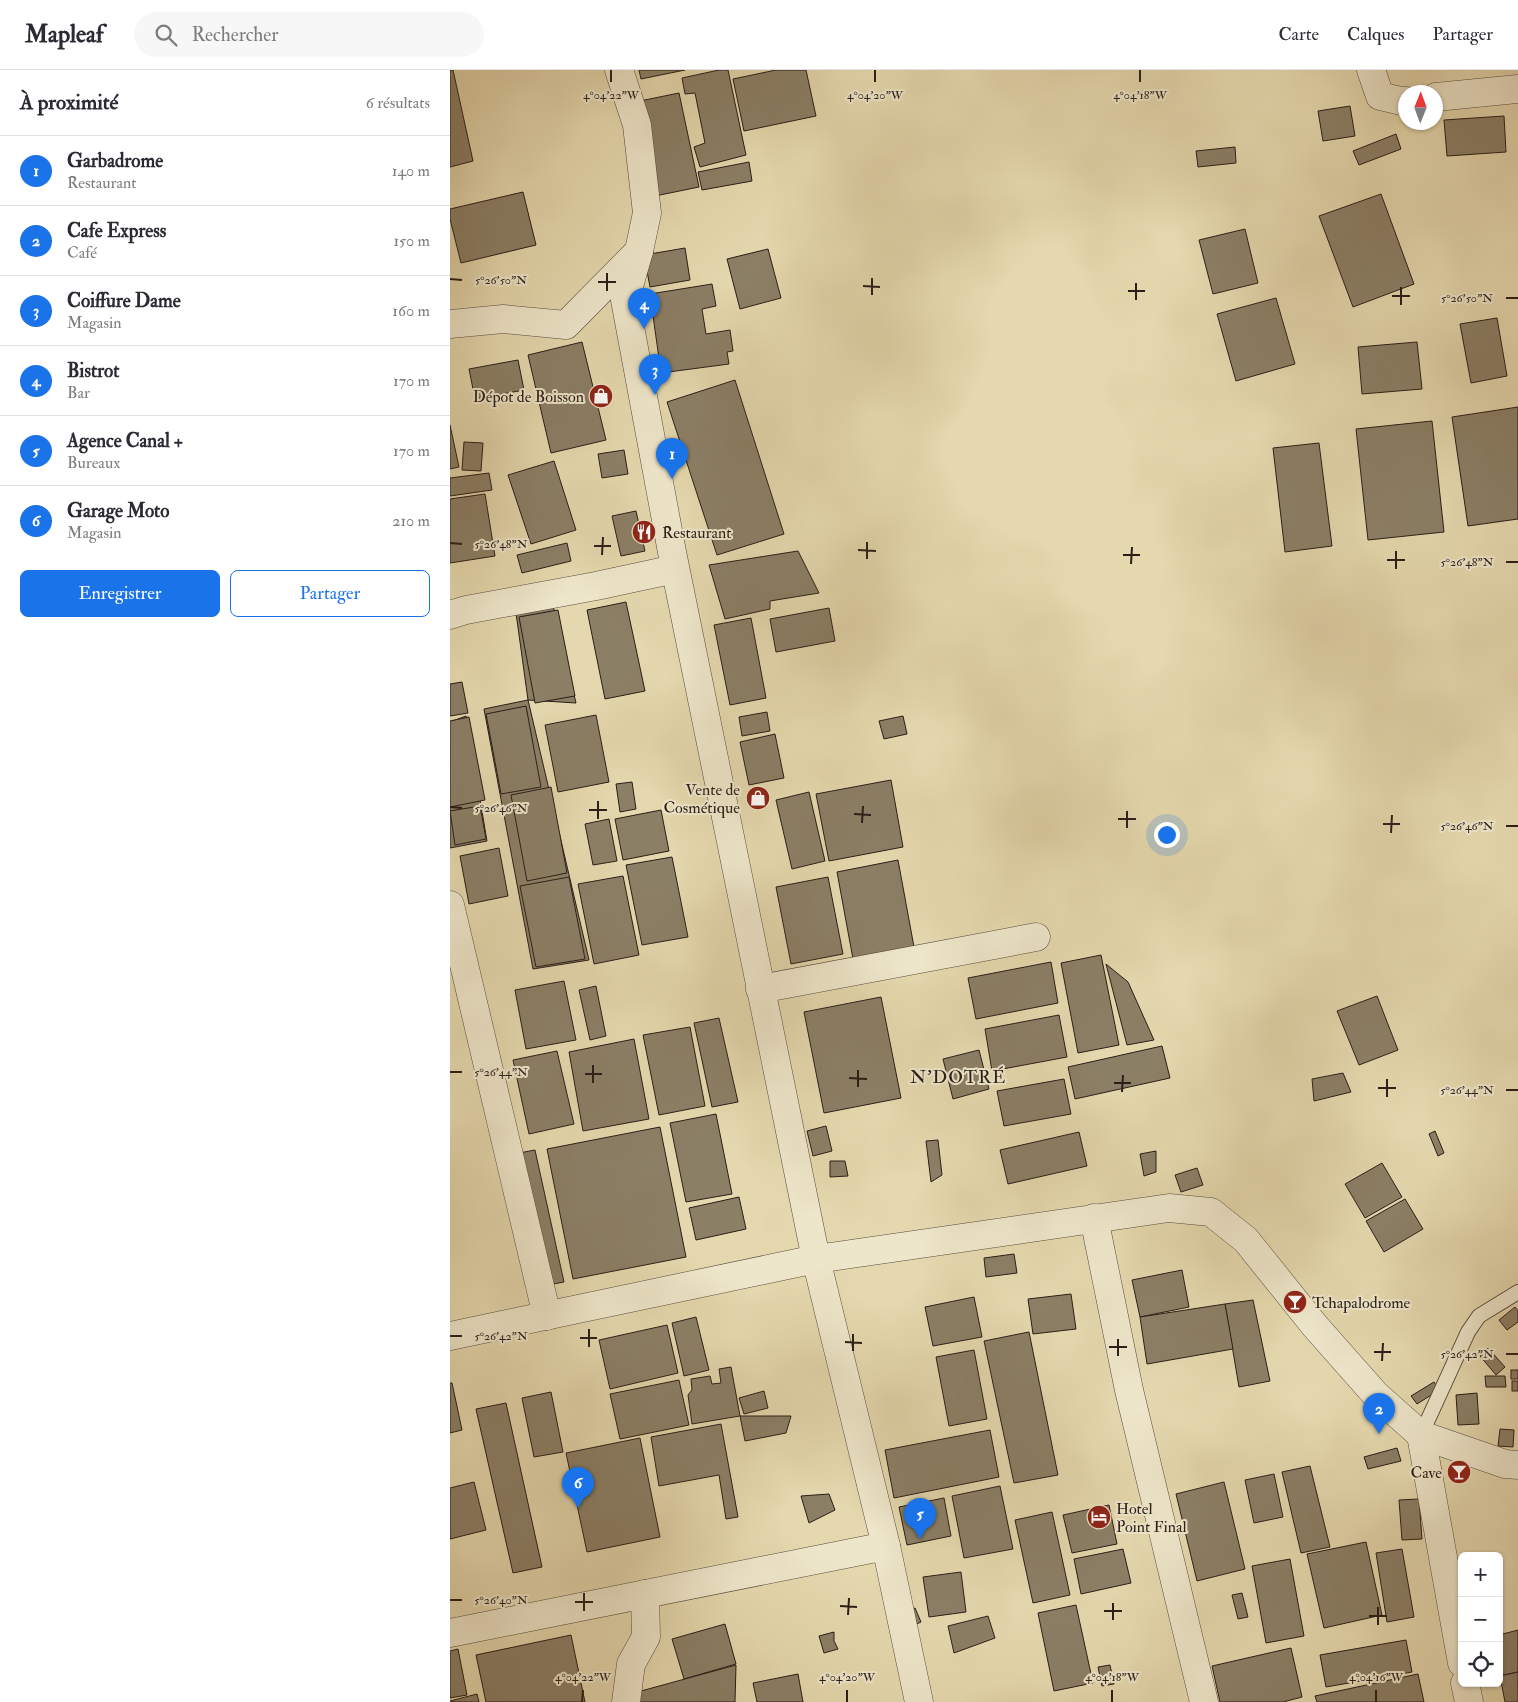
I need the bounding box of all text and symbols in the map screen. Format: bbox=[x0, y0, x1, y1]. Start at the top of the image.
search box bbox=[134, 12, 484, 57]
text: Mapleaf bbox=[25, 19, 104, 50]
icon: search bbox=[152, 21, 180, 49]
text: Rechercher bbox=[192, 23, 278, 47]
text: Carte bbox=[1278, 23, 1319, 46]
text: Calques bbox=[1347, 23, 1404, 46]
text: Partager bbox=[1432, 23, 1493, 46]
north arrow bbox=[1398, 85, 1443, 130]
text: 4°04'22"W bbox=[583, 88, 640, 103]
text: 4°04'20"W bbox=[847, 88, 904, 103]
text: 4°04'18"W bbox=[1113, 88, 1168, 103]
text: À proximité bbox=[20, 89, 118, 116]
text: 6 résultats bbox=[366, 93, 430, 113]
text: Garbadrome bbox=[67, 149, 163, 173]
text: 1 bbox=[33, 161, 39, 181]
text: 140 m bbox=[392, 161, 430, 181]
text: Restaurant bbox=[67, 173, 136, 193]
text: Cafe Express bbox=[67, 219, 166, 243]
text: 2 bbox=[32, 231, 40, 251]
text: 150 m bbox=[393, 231, 430, 251]
text: Café bbox=[67, 243, 97, 263]
text: 5°26'50"N bbox=[475, 273, 527, 288]
pin: 4 bbox=[628, 288, 660, 329]
text: Coiffure Dame bbox=[67, 289, 181, 313]
text: 5°26'50"N bbox=[1441, 291, 1493, 306]
text: 3 bbox=[33, 301, 39, 321]
text: 160 m bbox=[392, 301, 430, 321]
text: Magasin bbox=[67, 313, 121, 333]
pin: 3 bbox=[639, 354, 671, 395]
text: Bistrot bbox=[67, 359, 119, 383]
text: 4 bbox=[32, 371, 40, 391]
text: 170 m bbox=[393, 371, 430, 391]
text: Bar bbox=[67, 383, 90, 403]
shop icon: Dépot de Boisson bbox=[588, 383, 614, 409]
place label: Dépot de Boisson bbox=[473, 387, 584, 408]
text: Agence Canal + bbox=[67, 429, 183, 453]
pin: 1 bbox=[656, 438, 688, 479]
text: 5 bbox=[32, 441, 40, 461]
text: 170 m bbox=[393, 441, 430, 461]
text: Bureaux bbox=[67, 453, 120, 473]
text: Garage Moto bbox=[67, 499, 169, 523]
text: 6 bbox=[32, 511, 40, 531]
text: 210 m bbox=[392, 511, 430, 531]
restaurant icon: Restaurant bbox=[631, 519, 657, 545]
text: Magasin bbox=[67, 523, 121, 543]
place label: Restaurant bbox=[662, 523, 731, 543]
text: 5°26'48"N bbox=[475, 537, 528, 552]
text: 5°26'48"N bbox=[1441, 555, 1494, 570]
button: Enregistrer bbox=[20, 570, 220, 617]
button: Partager bbox=[230, 570, 430, 617]
place label: Vente de Cosmétique bbox=[663, 780, 740, 818]
shop icon: Vente de Cosmétique bbox=[745, 785, 771, 811]
text: 5°26'46"N bbox=[474, 801, 528, 816]
text: 5°26'46"N bbox=[1440, 819, 1494, 834]
your location bbox=[1154, 822, 1180, 848]
text: 5°26'44"N bbox=[474, 1065, 528, 1080]
district label: N’DOTRÉ bbox=[910, 1066, 1006, 1089]
text: 5°26'44"N bbox=[1440, 1083, 1494, 1098]
bar icon: Tchapalodrome bbox=[1282, 1289, 1308, 1315]
place label: Tchapalodrome bbox=[1312, 1293, 1410, 1314]
text: 5°26'42"N bbox=[474, 1329, 528, 1344]
text: 5°26'42"N bbox=[1440, 1347, 1494, 1362]
pin: 2 bbox=[1363, 1393, 1395, 1434]
bar icon: Cave bbox=[1446, 1459, 1472, 1485]
place label: Cave bbox=[1411, 1463, 1442, 1483]
pin: 6 bbox=[562, 1467, 594, 1508]
pin: 5 bbox=[904, 1498, 936, 1539]
place label: Hotel Point Final bbox=[1116, 1499, 1187, 1537]
hotel icon: Hotel Point Final bbox=[1086, 1504, 1112, 1530]
map controls bbox=[1458, 1552, 1503, 1687]
button: + bbox=[1458, 1552, 1503, 1597]
text: 5°26'40"N bbox=[474, 1593, 528, 1608]
button: − bbox=[1458, 1597, 1503, 1642]
button: locate bbox=[1458, 1642, 1503, 1687]
text: 4°04'22"W bbox=[555, 1670, 612, 1685]
text: 4°04'20"W bbox=[819, 1670, 876, 1685]
text: 4°04'18"W bbox=[1085, 1670, 1140, 1685]
text: 4°04'16"W bbox=[1349, 1670, 1404, 1685]

